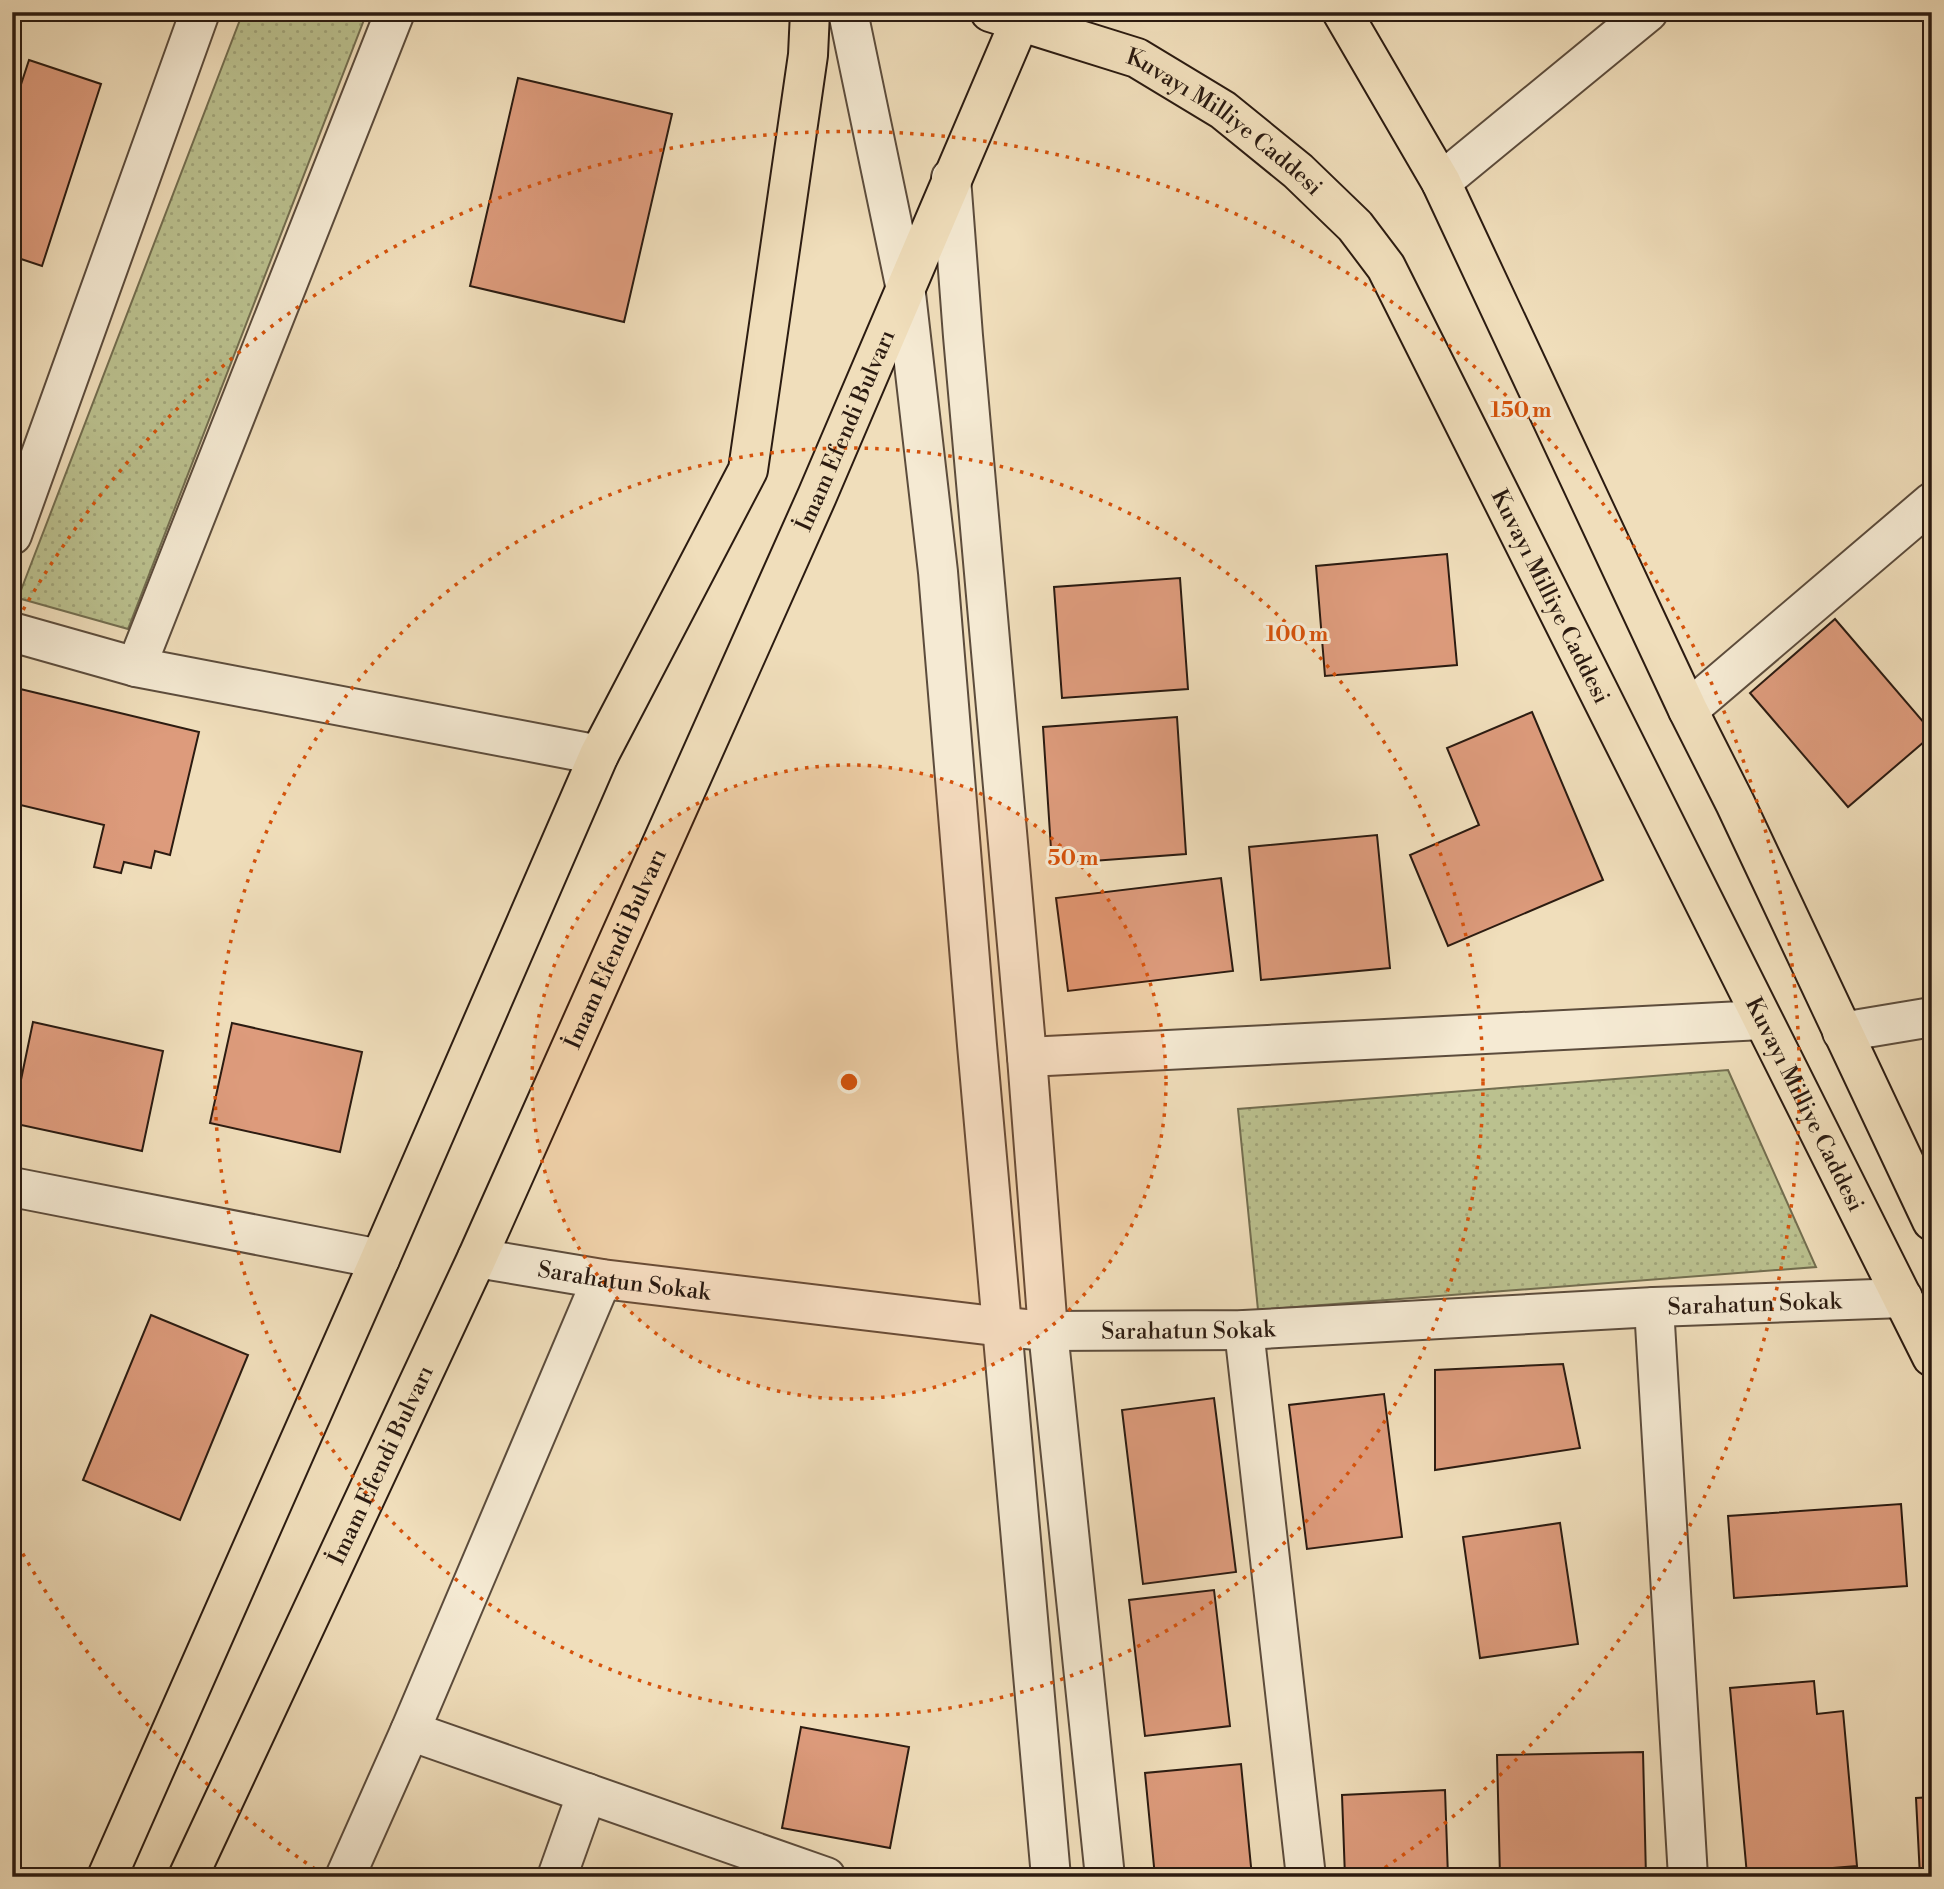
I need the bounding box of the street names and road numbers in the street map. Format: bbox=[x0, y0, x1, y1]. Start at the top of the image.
street label: Kuvayı Milliye Caddesi bbox=[1123, 43, 1328, 202]
street label: İmam Efendi Bulvarı bbox=[788, 326, 901, 536]
street label: Kuvayı Milliye Caddesi bbox=[1485, 485, 1615, 708]
street label: İmam Efendi Bulvarı bbox=[557, 844, 673, 1054]
street label: Kuvayı Milliye Caddesi bbox=[1739, 993, 1870, 1216]
street label: Sarahatun Sokak bbox=[536, 1255, 713, 1307]
street label: Sarahatun Sokak bbox=[1667, 1287, 1843, 1322]
street label: Sarahatun Sokak bbox=[1101, 1315, 1277, 1346]
street label: İmam Efendi Bulvarı bbox=[321, 1361, 440, 1569]

